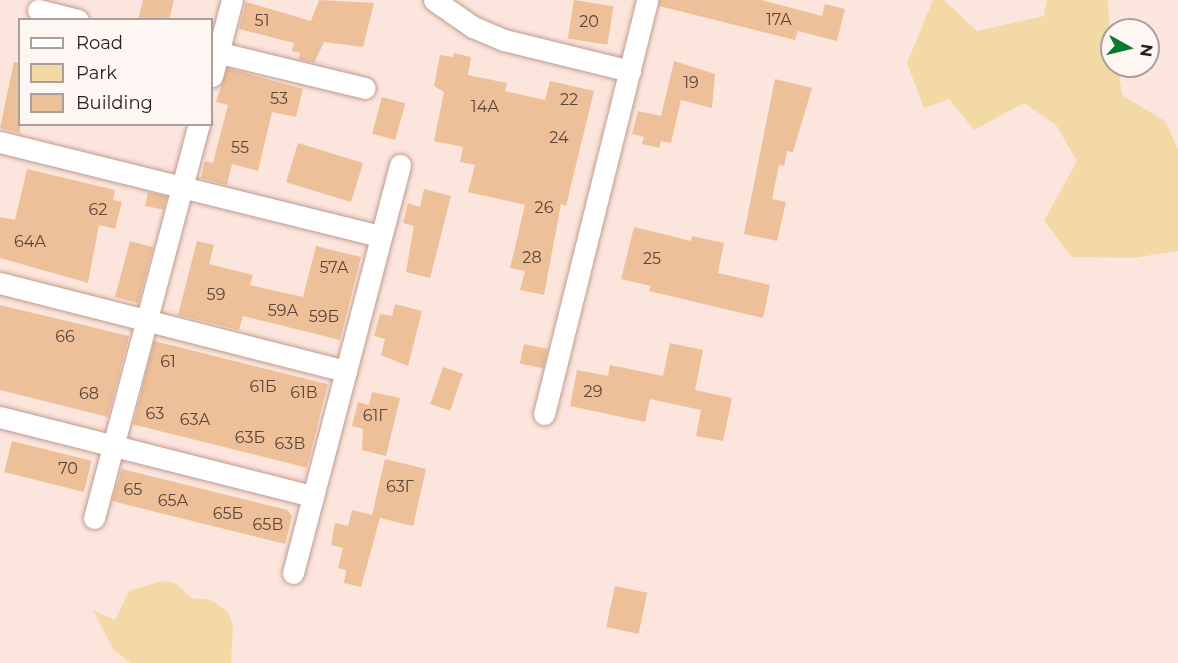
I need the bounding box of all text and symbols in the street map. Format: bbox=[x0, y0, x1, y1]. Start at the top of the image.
house number: 17А bbox=[766, 10, 792, 30]
house number: 51 bbox=[255, 11, 269, 31]
house number: 20 bbox=[579, 12, 599, 32]
legend bbox=[18, 18, 213, 126]
north arrow bbox=[1100, 18, 1160, 78]
text: Road bbox=[76, 32, 123, 54]
text: N bbox=[1136, 43, 1157, 58]
text: Park bbox=[76, 62, 117, 84]
house number: 19 bbox=[683, 73, 699, 93]
house number: 53 bbox=[270, 89, 288, 109]
house number: 22 bbox=[560, 90, 578, 110]
text: Building bbox=[76, 92, 153, 114]
house number: 14А bbox=[471, 97, 499, 117]
house number: 24 bbox=[549, 128, 569, 148]
house number: 55 bbox=[231, 138, 249, 158]
house number: 26 bbox=[535, 198, 553, 218]
house number: 62 bbox=[89, 200, 107, 220]
house number: 64А bbox=[14, 232, 46, 252]
house number: 28 bbox=[522, 248, 542, 268]
house number: 25 bbox=[643, 249, 661, 269]
house number: 57А bbox=[319, 258, 349, 278]
house number: 59 bbox=[207, 285, 225, 305]
house number: 59А bbox=[268, 301, 298, 321]
house number: 59Б bbox=[309, 307, 339, 327]
house number: 66 bbox=[55, 327, 75, 347]
house number: 61 bbox=[160, 352, 176, 372]
house number: 61Б bbox=[249, 377, 277, 397]
house number: 29 bbox=[584, 382, 602, 402]
house number: 61В bbox=[290, 383, 318, 403]
house number: 68 bbox=[79, 384, 99, 404]
house number: 63 bbox=[146, 404, 164, 424]
house number: 61Г bbox=[363, 406, 387, 426]
house number: 63А bbox=[180, 410, 210, 430]
house number: 63Б bbox=[235, 428, 265, 448]
house number: 63В bbox=[275, 434, 305, 454]
house number: 70 bbox=[58, 459, 78, 479]
house number: 63Г bbox=[386, 477, 414, 497]
house number: 65 bbox=[124, 480, 142, 500]
house number: 65А bbox=[158, 491, 188, 511]
house number: 65Б bbox=[213, 504, 243, 524]
house number: 65В bbox=[253, 515, 283, 535]

